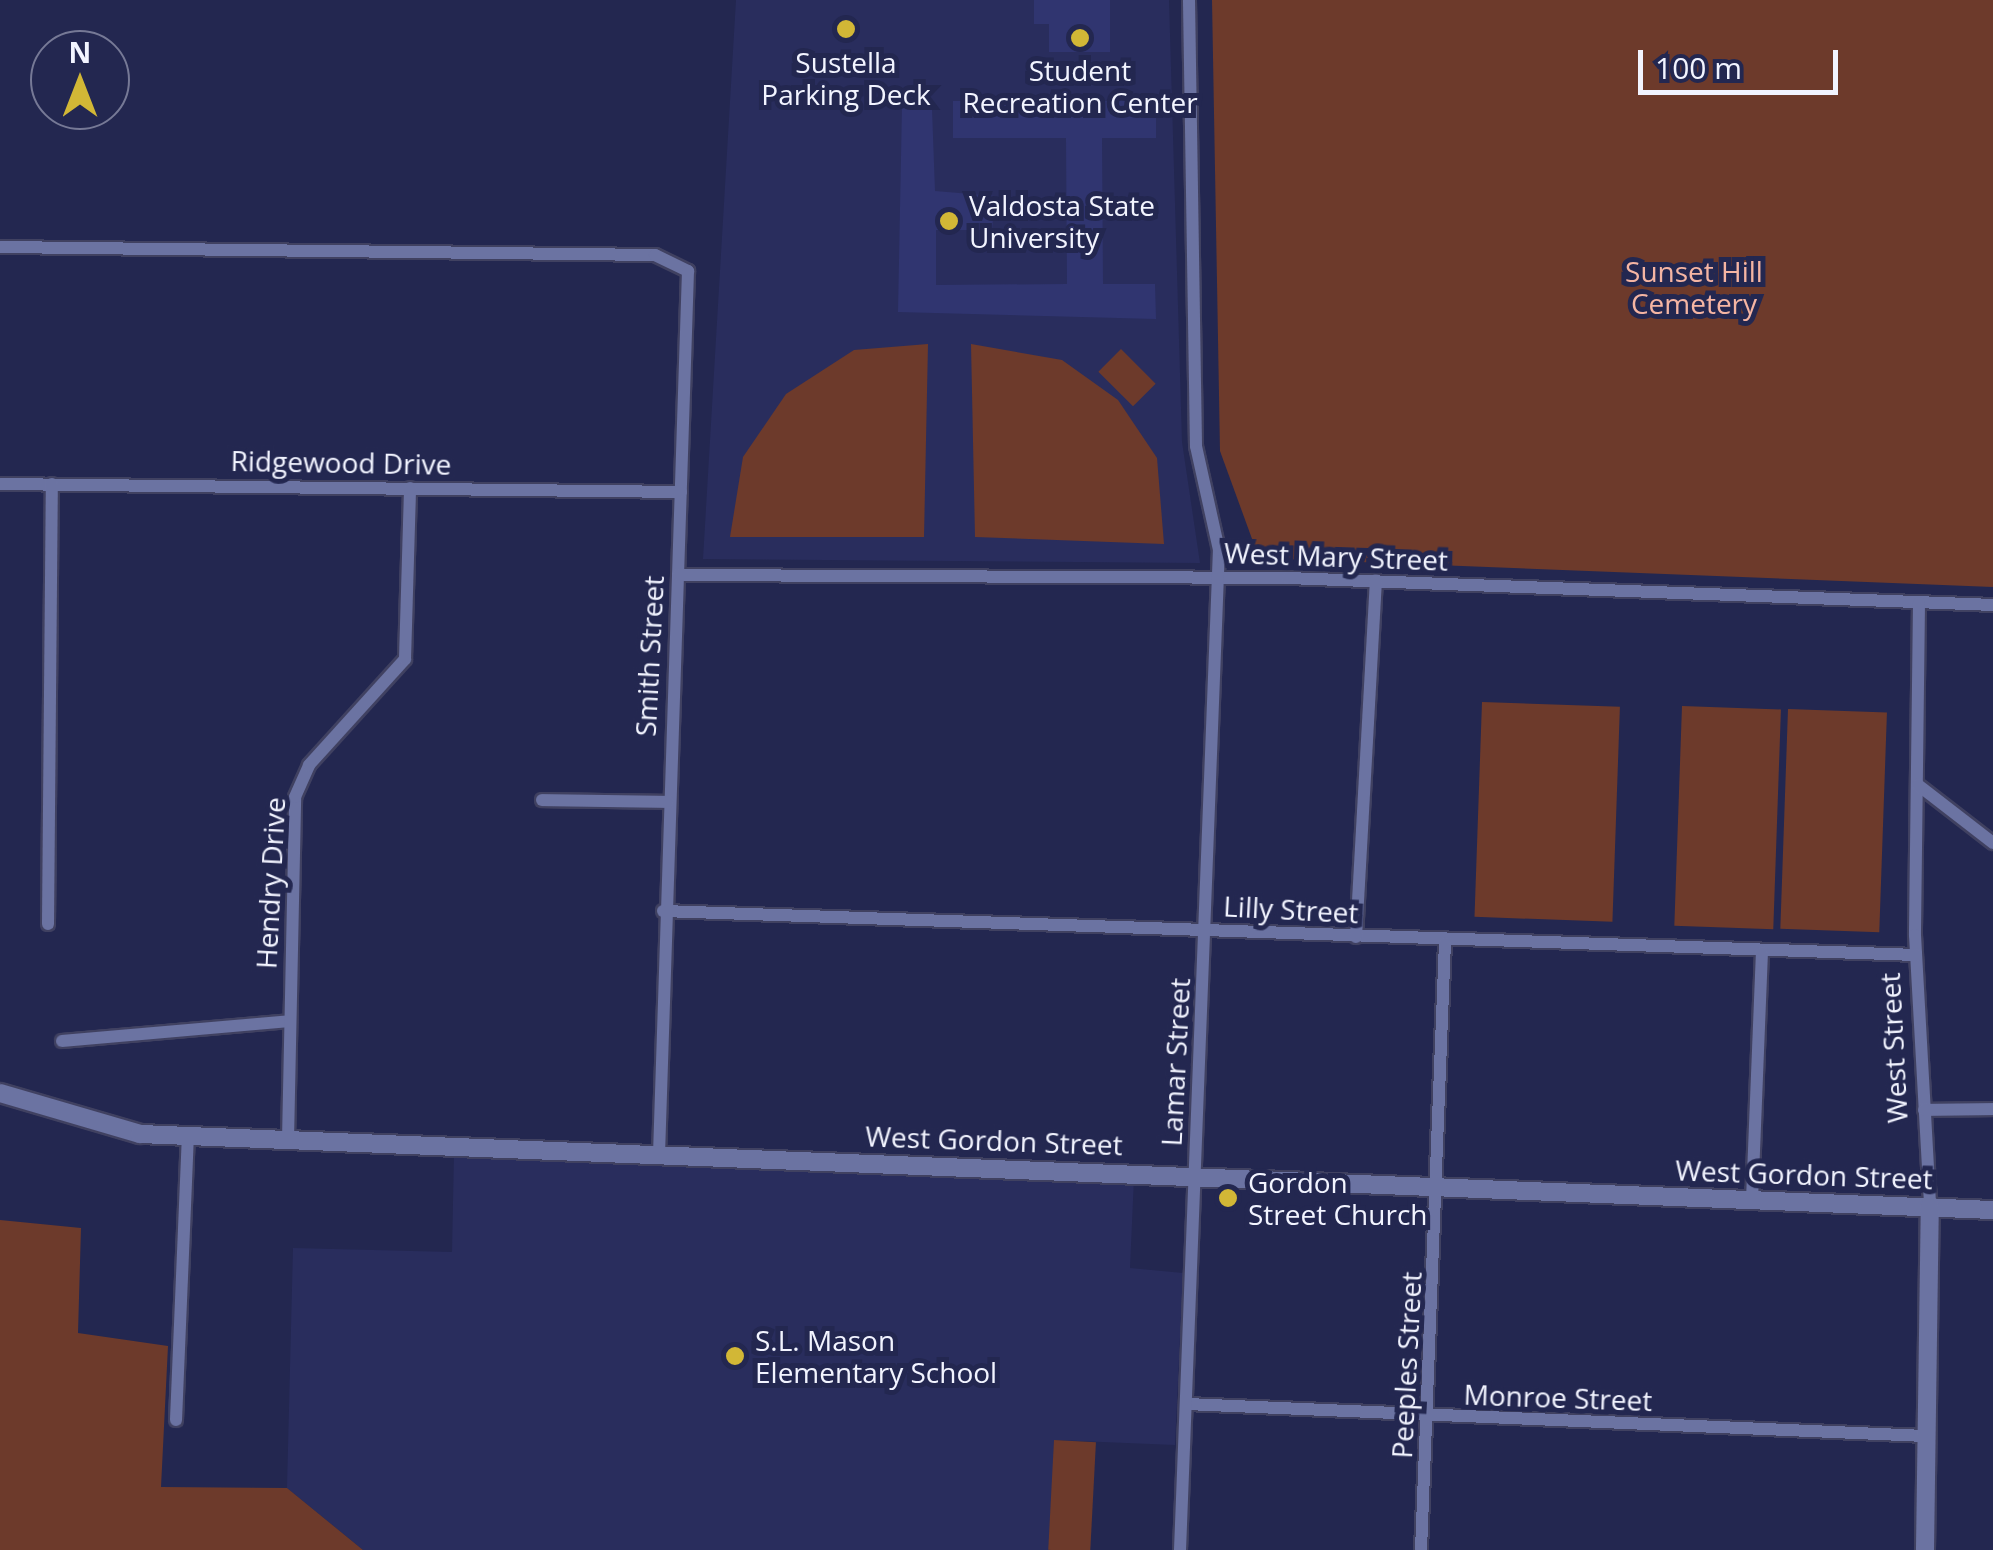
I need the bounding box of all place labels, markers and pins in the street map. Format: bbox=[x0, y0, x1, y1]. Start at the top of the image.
marker: Sustella Parking Deck bbox=[835, 18, 857, 40]
marker: Student Recreation Center bbox=[1069, 27, 1091, 49]
place label: Sustella Parking Deck bbox=[761, 45, 931, 111]
place label: Student Recreation Center bbox=[962, 53, 1198, 119]
place label: Valdosta State University bbox=[969, 188, 1155, 254]
marker: Valdosta State University bbox=[938, 210, 960, 232]
place label: Gordon Street Church bbox=[1248, 1165, 1427, 1231]
marker: Gordon Street Church bbox=[1217, 1187, 1239, 1209]
place label: S.L. Mason Elementary School bbox=[755, 1323, 997, 1389]
marker: S.L. Mason Elementary School bbox=[724, 1345, 746, 1367]

